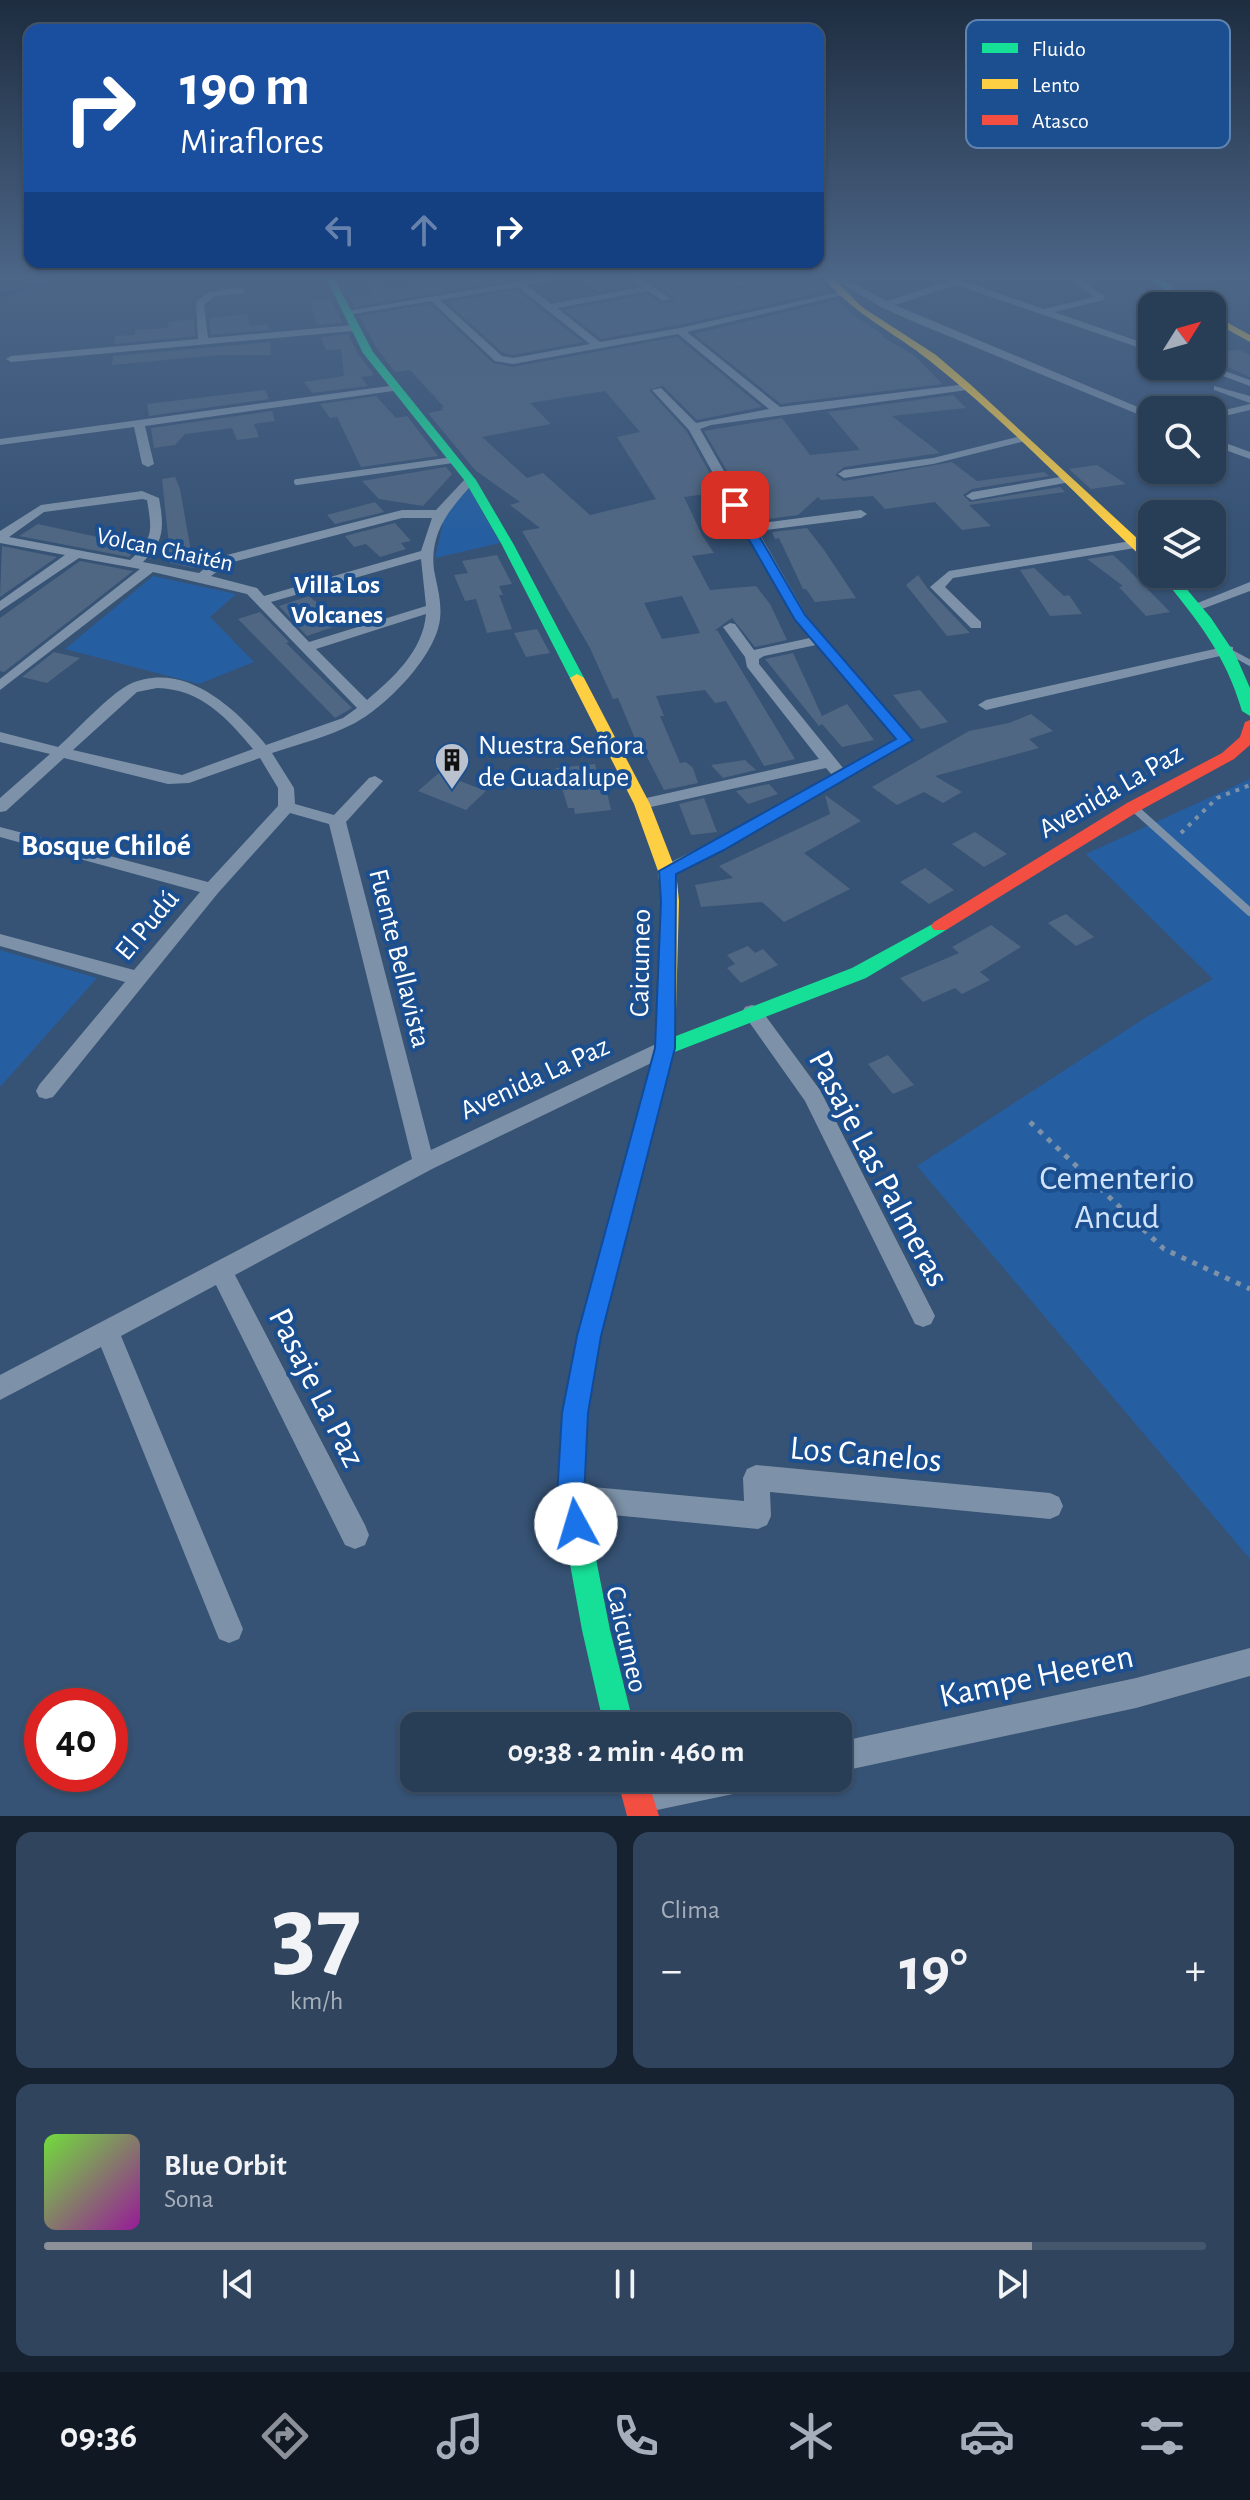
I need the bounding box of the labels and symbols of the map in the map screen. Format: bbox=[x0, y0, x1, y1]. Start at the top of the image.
legend bbox=[966, 20, 1230, 148]
text: Fluido bbox=[1032, 38, 1086, 60]
text: Lento bbox=[1032, 74, 1080, 96]
text: Atasco bbox=[1032, 110, 1089, 132]
north arrow bbox=[1138, 292, 1226, 380]
pin bbox=[701, 471, 769, 539]
street label: Volcan Chaitén bbox=[94, 524, 235, 576]
district label: Villa Los Volcanes bbox=[291, 572, 383, 628]
place label: Nuestra Señora de Guadalupe bbox=[478, 732, 645, 792]
street label: Avenida La Paz bbox=[1034, 739, 1188, 844]
building icon: Nuestra Señora de Guadalupe bbox=[433, 741, 471, 791]
district label: Bosque Chiloé bbox=[21, 831, 191, 861]
street label: Fuente Bellavista bbox=[363, 866, 435, 1051]
street label: El Pudú bbox=[110, 885, 185, 966]
street label: Caicumeo bbox=[626, 909, 656, 1017]
street label: Avenida La Paz bbox=[456, 1032, 614, 1125]
street label: Pasaje Las Palmeras bbox=[802, 1045, 955, 1293]
park label: Cementerio Ancud bbox=[1039, 1162, 1195, 1235]
street label: Pasaje La Paz bbox=[262, 1303, 371, 1473]
street label: Los Canelos bbox=[788, 1431, 943, 1479]
position arrow bbox=[534, 1482, 618, 1566]
street label: Caicumeo bbox=[600, 1584, 652, 1695]
street label: Kampe Heeren bbox=[936, 1640, 1137, 1714]
speed limit sign: 40 bbox=[24, 1688, 128, 1792]

